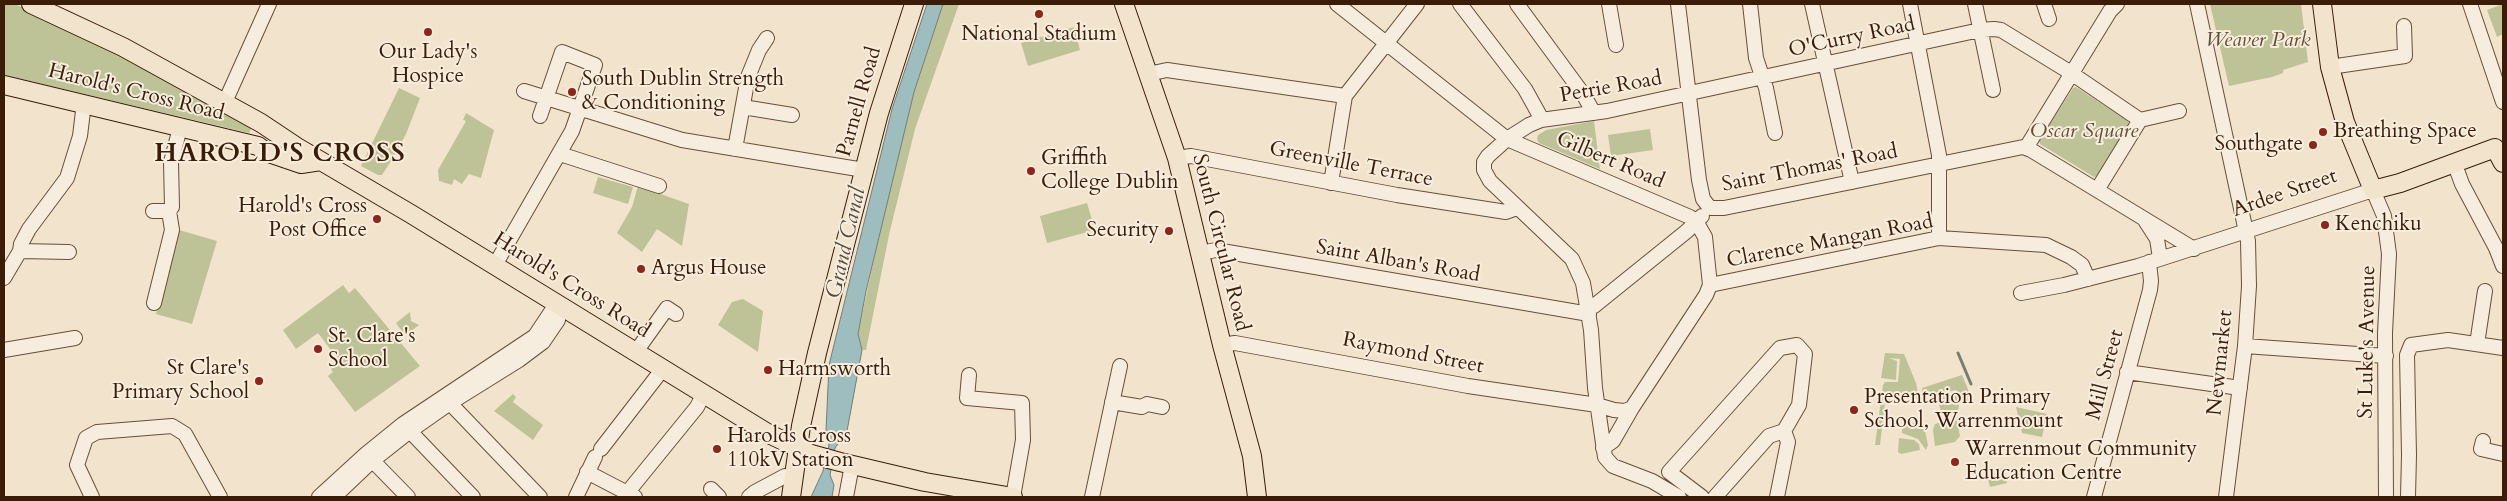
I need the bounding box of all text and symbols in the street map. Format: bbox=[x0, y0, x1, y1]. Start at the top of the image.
marker: National Stadium bbox=[1033, 8, 1045, 20]
street label: O'Curry Road bbox=[1786, 12, 1918, 64]
place label: National Stadium bbox=[961, 22, 1117, 48]
marker: Our Lady's Hospice bbox=[422, 26, 434, 38]
park label: Weaver Park bbox=[2205, 28, 2311, 54]
place label: Our Lady's Hospice bbox=[379, 40, 477, 90]
street label: Parnell Road bbox=[832, 44, 888, 160]
street label: Harold's Cross Road bbox=[45, 59, 227, 127]
place label: South Dublin Strength & Conditioning bbox=[582, 67, 784, 117]
street label: Petrie Road bbox=[1558, 67, 1664, 109]
marker: South Dublin Strength & Conditioning bbox=[566, 86, 578, 98]
park label: Oscar Square bbox=[2030, 119, 2138, 145]
place label: Breathing Space bbox=[2333, 119, 2477, 145]
marker: Breathing Space bbox=[2317, 126, 2329, 138]
street label: Gilbert Road bbox=[1552, 127, 1668, 195]
place label: Southgate bbox=[2214, 132, 2303, 158]
street label: Greenville Terrace bbox=[1267, 137, 1435, 193]
district label: HAROLD'S CROSS bbox=[152, 139, 408, 171]
marker: Southgate bbox=[2307, 139, 2319, 151]
street label: Saint Thomas' Road bbox=[1720, 140, 1900, 198]
place label: Griffith College Dublin bbox=[1041, 146, 1179, 196]
street label: South Circular Road bbox=[1186, 152, 1254, 334]
street label: Ardee Street bbox=[2229, 164, 2341, 224]
marker: Griffith College Dublin bbox=[1025, 165, 1037, 177]
water label: Grand Canal bbox=[821, 185, 873, 301]
place label: Harold's Cross Post Office bbox=[238, 194, 367, 244]
street label: Clarence Mangan Road bbox=[1725, 210, 1935, 274]
place label: Kenchiku bbox=[2335, 212, 2422, 238]
marker: Harold's Cross Post Office bbox=[371, 213, 383, 225]
place label: Security bbox=[1087, 218, 1159, 244]
marker: Kenchiku bbox=[2319, 219, 2331, 231]
marker: Security bbox=[1163, 225, 1175, 237]
street label: Harold's Cross Road bbox=[488, 227, 654, 345]
street label: Saint Alban's Road bbox=[1314, 235, 1482, 289]
place label: Argus House bbox=[651, 256, 767, 282]
marker: Argus House bbox=[635, 263, 647, 275]
street label: St Luke's Avenue bbox=[2354, 265, 2382, 419]
street label: Newmarket bbox=[2203, 309, 2239, 417]
place label: St. Clare's School bbox=[328, 324, 416, 374]
street label: Mill Street bbox=[2082, 327, 2130, 423]
street label: Raymond Street bbox=[1340, 328, 1486, 380]
marker: St. Clare's School bbox=[312, 343, 324, 355]
place label: St Clare's Primary School bbox=[112, 356, 249, 406]
place label: Harmsworth bbox=[778, 357, 891, 383]
marker: Harmsworth bbox=[762, 364, 774, 376]
marker: St Clare's Primary School bbox=[253, 375, 265, 387]
place label: Presentation Primary School, Warrenmount bbox=[1864, 385, 2063, 435]
marker: Presentation Primary School, Warrenmount bbox=[1848, 404, 1860, 416]
place label: Harolds Cross 110kV Station bbox=[727, 424, 854, 474]
place label: Warrenmout Community Education Centre bbox=[1965, 437, 2197, 487]
marker: Harolds Cross 110kV Station bbox=[711, 443, 723, 455]
marker: Warrenmout Community Education Centre bbox=[1949, 456, 1961, 468]

